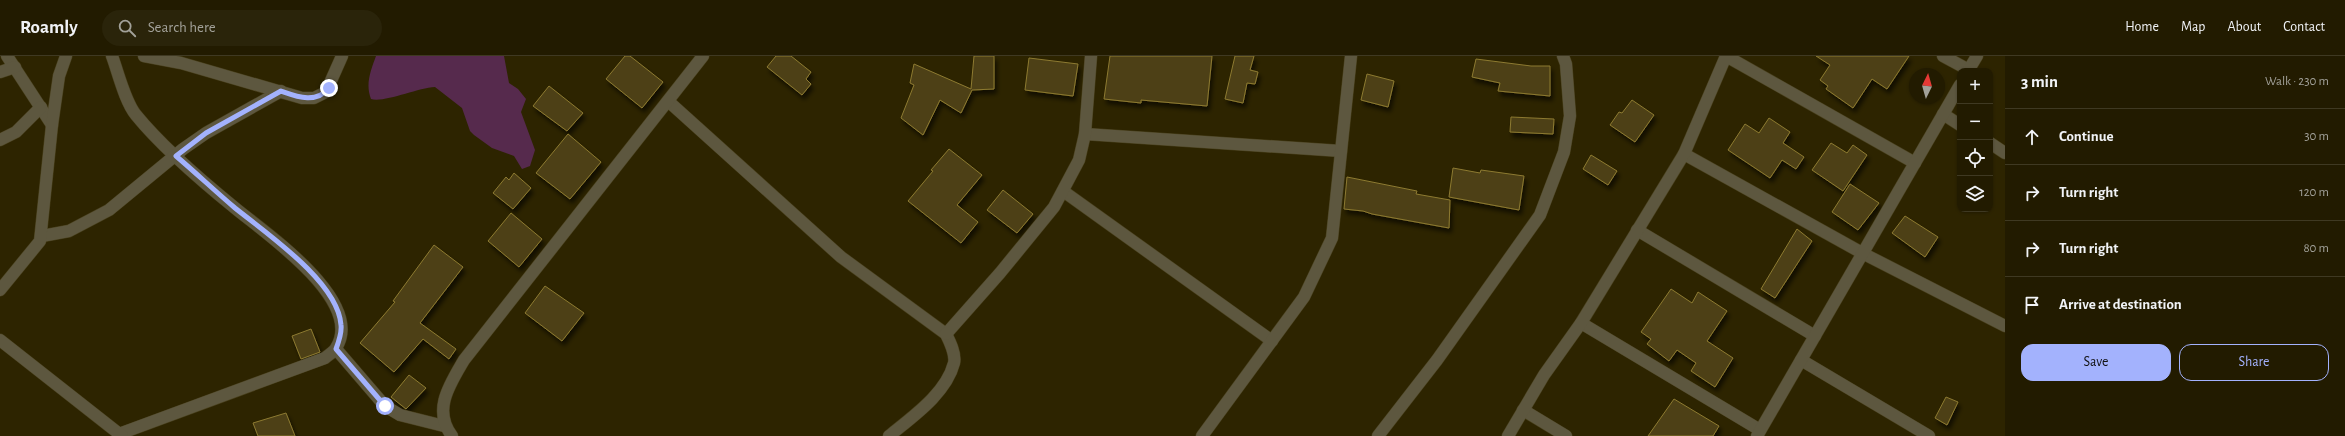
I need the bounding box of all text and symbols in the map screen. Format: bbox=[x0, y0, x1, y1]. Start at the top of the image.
search box bbox=[102, 10, 382, 46]
icon: search bbox=[116, 17, 138, 39]
text: Roamly bbox=[20, 18, 78, 37]
text: Search here bbox=[148, 20, 216, 35]
text: Home bbox=[2125, 20, 2159, 34]
text: Map bbox=[2181, 20, 2205, 34]
text: About bbox=[2227, 20, 2261, 34]
text: Contact bbox=[2283, 20, 2325, 34]
north arrow bbox=[1909, 68, 1945, 104]
map controls bbox=[1957, 68, 1993, 212]
button: + bbox=[1957, 68, 1993, 104]
text: 3 min bbox=[2021, 73, 2058, 90]
text: Walk · 230 m bbox=[2265, 75, 2329, 88]
route end bbox=[320, 79, 338, 97]
button: − bbox=[1957, 104, 1993, 140]
icon: ahead bbox=[2021, 126, 2043, 148]
text: Continue bbox=[2059, 129, 2114, 144]
text: 30 m bbox=[2304, 130, 2329, 143]
button: locate bbox=[1957, 140, 1993, 176]
button: layers bbox=[1957, 176, 1993, 212]
icon: right bbox=[2021, 182, 2043, 204]
text: Turn right bbox=[2059, 185, 2118, 200]
text: 120 m bbox=[2299, 186, 2329, 199]
icon: right bbox=[2021, 238, 2043, 260]
text: Turn right bbox=[2059, 241, 2118, 256]
text: 80 m bbox=[2303, 242, 2329, 255]
icon: arrive bbox=[2021, 294, 2043, 316]
text: Arrive at destination bbox=[2059, 297, 2182, 312]
button: Save bbox=[2021, 344, 2171, 381]
button: Share bbox=[2179, 344, 2329, 381]
route start bbox=[376, 397, 394, 415]

